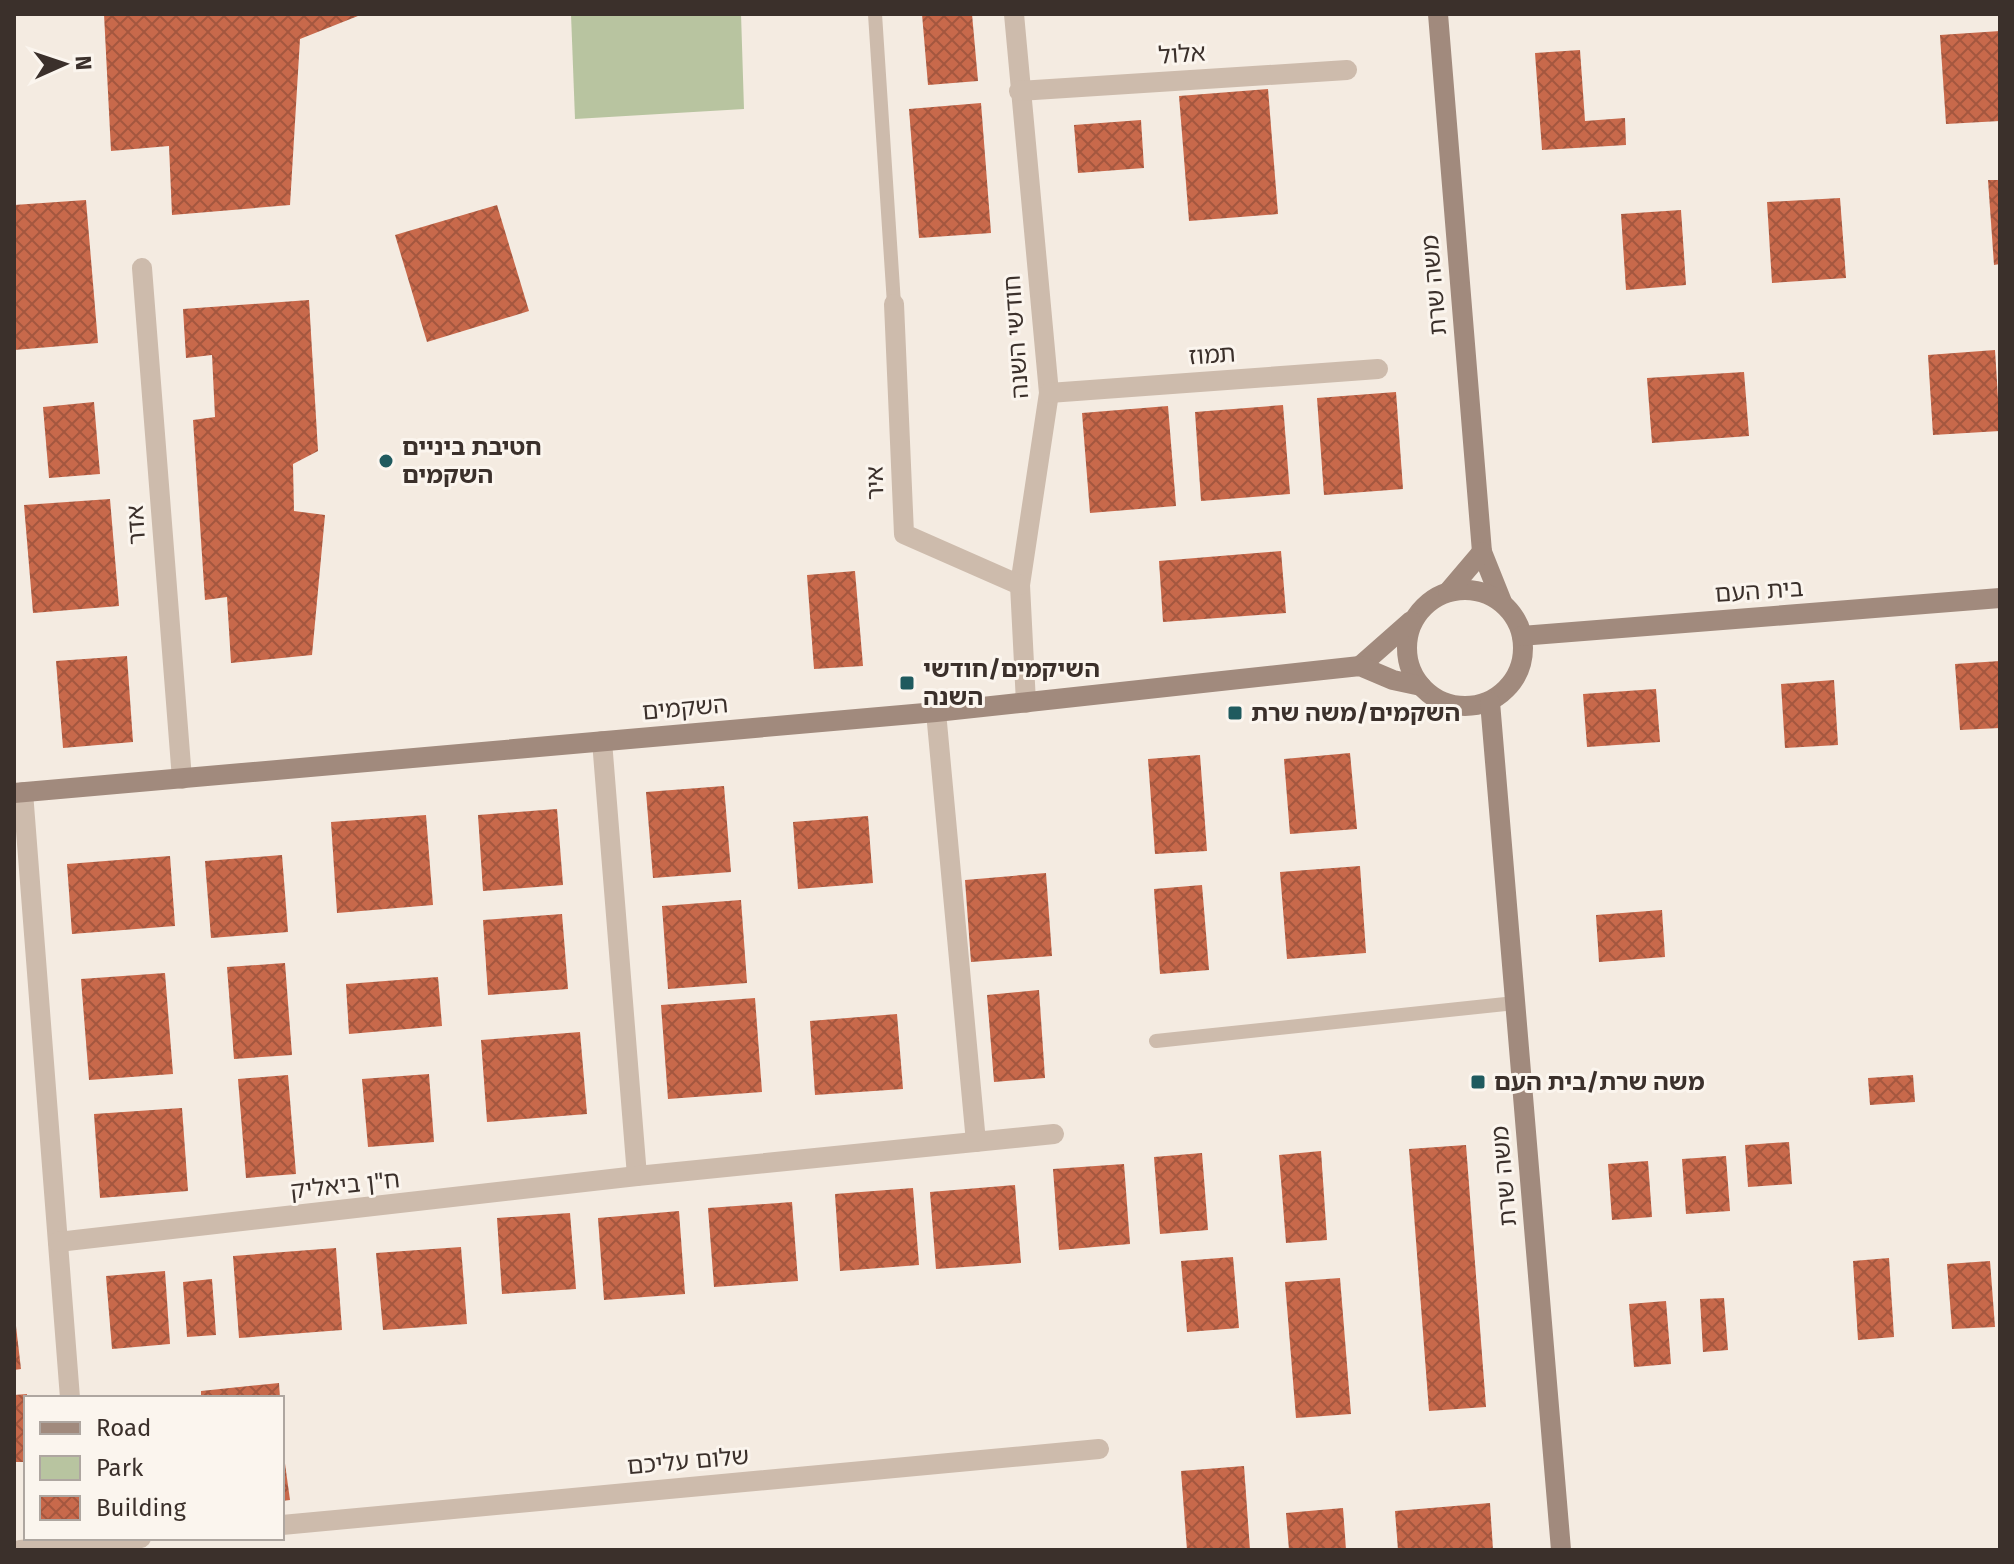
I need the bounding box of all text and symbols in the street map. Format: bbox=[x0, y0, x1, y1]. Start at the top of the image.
north arrow bbox=[24, 24, 104, 104]
street label: אלול bbox=[1157, 38, 1207, 70]
text: N bbox=[70, 55, 97, 71]
street label: משה שרת bbox=[1416, 234, 1452, 336]
street label: חודשי השנה bbox=[998, 274, 1034, 400]
street label: תמוז bbox=[1188, 339, 1236, 371]
place label: חטיבת ביניים השקמים bbox=[402, 433, 542, 489]
marker: חטיבת ביניים השקמים bbox=[377, 452, 395, 470]
street label: איר bbox=[860, 466, 890, 500]
street label: אדר bbox=[121, 504, 151, 546]
street label: בית העם bbox=[1714, 574, 1804, 608]
place label: השיקמים/חודשי השנה bbox=[923, 655, 1100, 711]
marker: השיקמים/חודשי השנה bbox=[898, 674, 916, 692]
street label: השקמים bbox=[641, 690, 729, 726]
place label: השקמים/משה שרת bbox=[1251, 699, 1460, 727]
marker: השקמים/משה שרת bbox=[1226, 704, 1244, 722]
place label: משה שרת/בית העם bbox=[1494, 1068, 1705, 1096]
marker: משה שרת/בית העם bbox=[1469, 1073, 1487, 1091]
street label: משה שרת bbox=[1486, 1125, 1522, 1227]
street label: ח"ן ביאליק bbox=[289, 1165, 401, 1205]
legend bbox=[24, 1396, 284, 1540]
text: Road bbox=[96, 1414, 151, 1442]
street label: שלום עליכם bbox=[626, 1442, 750, 1480]
text: Park bbox=[96, 1454, 144, 1482]
text: Building bbox=[96, 1494, 186, 1522]

